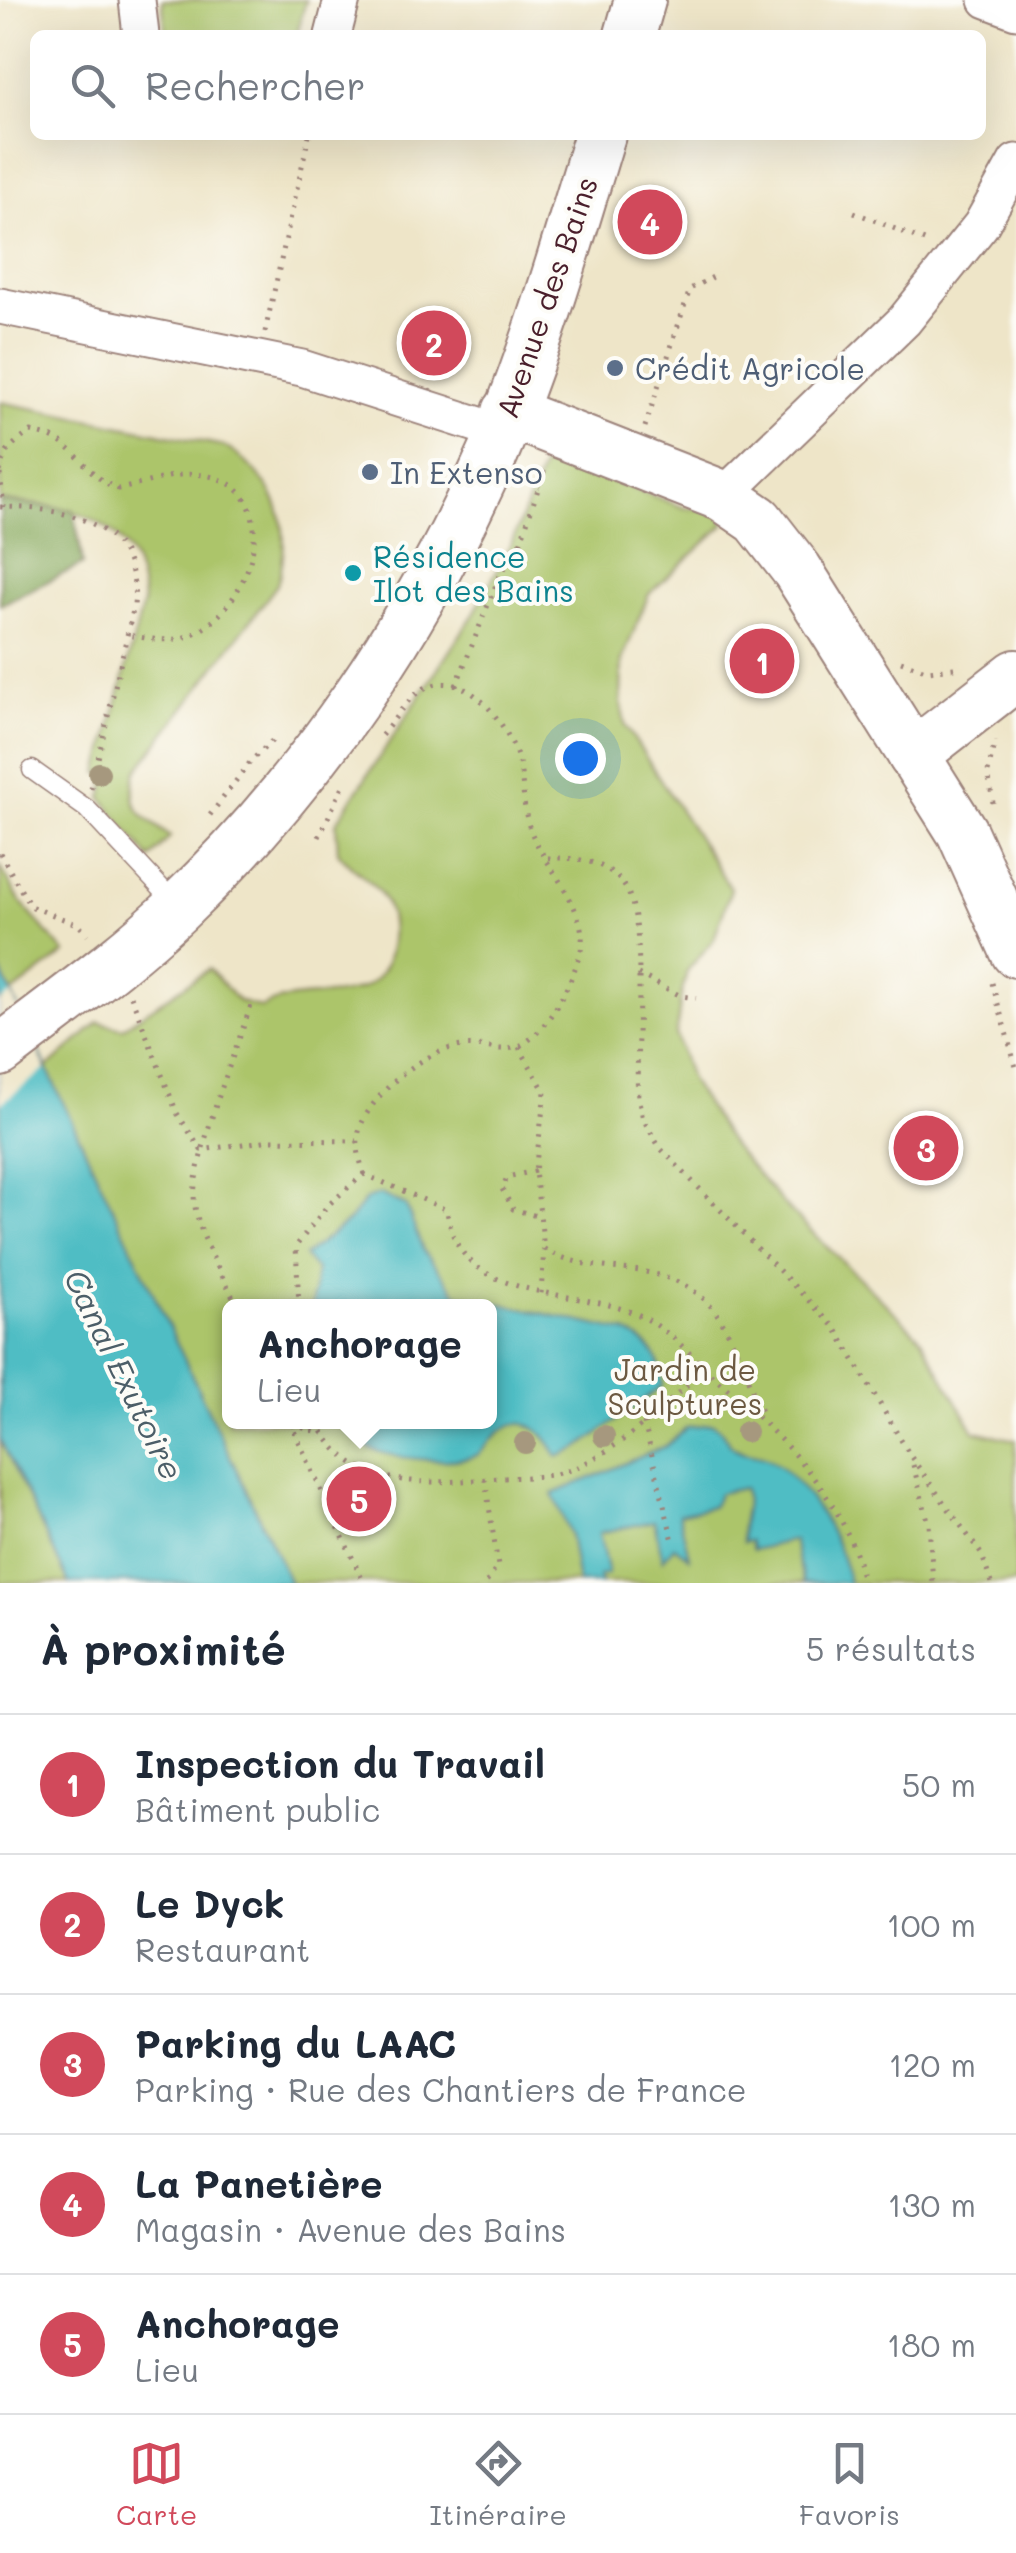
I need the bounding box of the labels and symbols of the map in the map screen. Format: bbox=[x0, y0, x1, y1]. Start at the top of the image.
street label: Avenue des Bains bbox=[486, 171, 606, 423]
pin: 4 bbox=[618, 184, 682, 260]
pin: 2 bbox=[402, 306, 466, 380]
place label: Crédit Agricole bbox=[635, 348, 865, 388]
marker: Crédit Agricole bbox=[604, 357, 626, 379]
place label: In Extenso bbox=[390, 452, 543, 492]
marker: In Extenso bbox=[359, 461, 381, 483]
place label: Résidence Ilot des Bains bbox=[373, 536, 574, 610]
marker: Résidence Ilot des Bains bbox=[342, 562, 364, 584]
pin: 1 bbox=[730, 624, 794, 698]
your location bbox=[555, 733, 606, 784]
pin: 3 bbox=[894, 1110, 958, 1186]
water label: Canal Exutoire bbox=[56, 1262, 194, 1486]
park label: Jardin de Sculptures bbox=[608, 1349, 762, 1423]
pin: 5 bbox=[326, 1462, 392, 1536]

